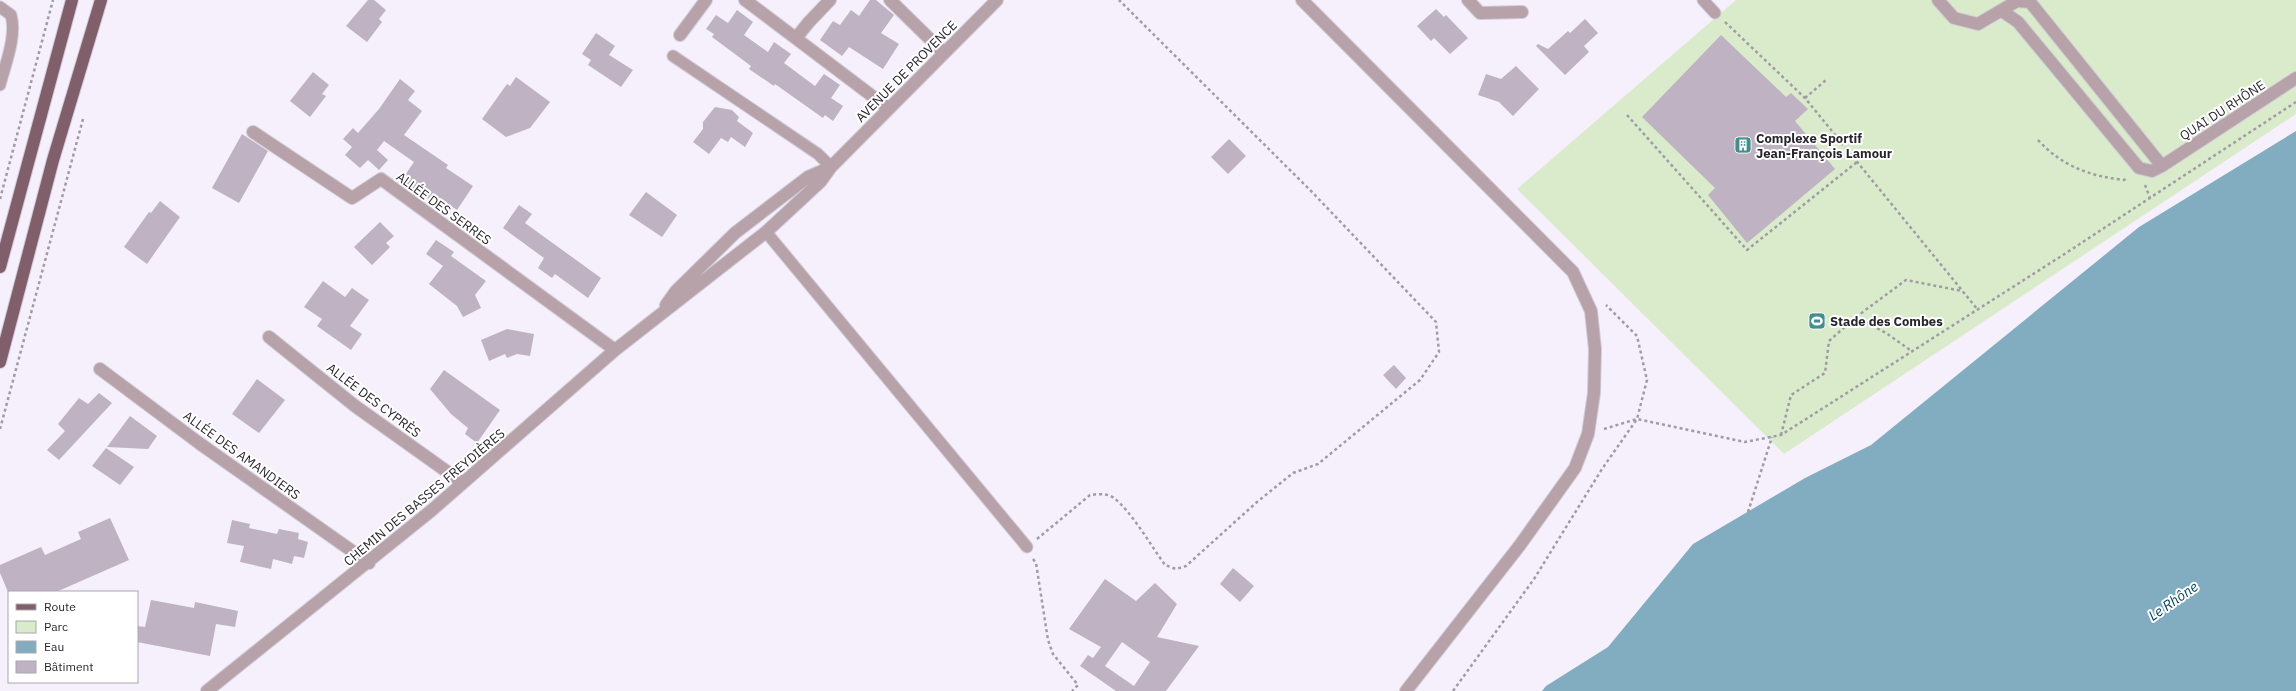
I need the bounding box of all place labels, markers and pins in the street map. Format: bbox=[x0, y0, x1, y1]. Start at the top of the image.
place label: Complexe Sportif Jean-François Lamour bbox=[1756, 130, 1892, 162]
building icon: Complexe Sportif Jean-François Lamour bbox=[1733, 135, 1753, 155]
sports icon: Stade des Combes bbox=[1807, 311, 1827, 331]
place label: Stade des Combes bbox=[1830, 313, 1943, 330]

